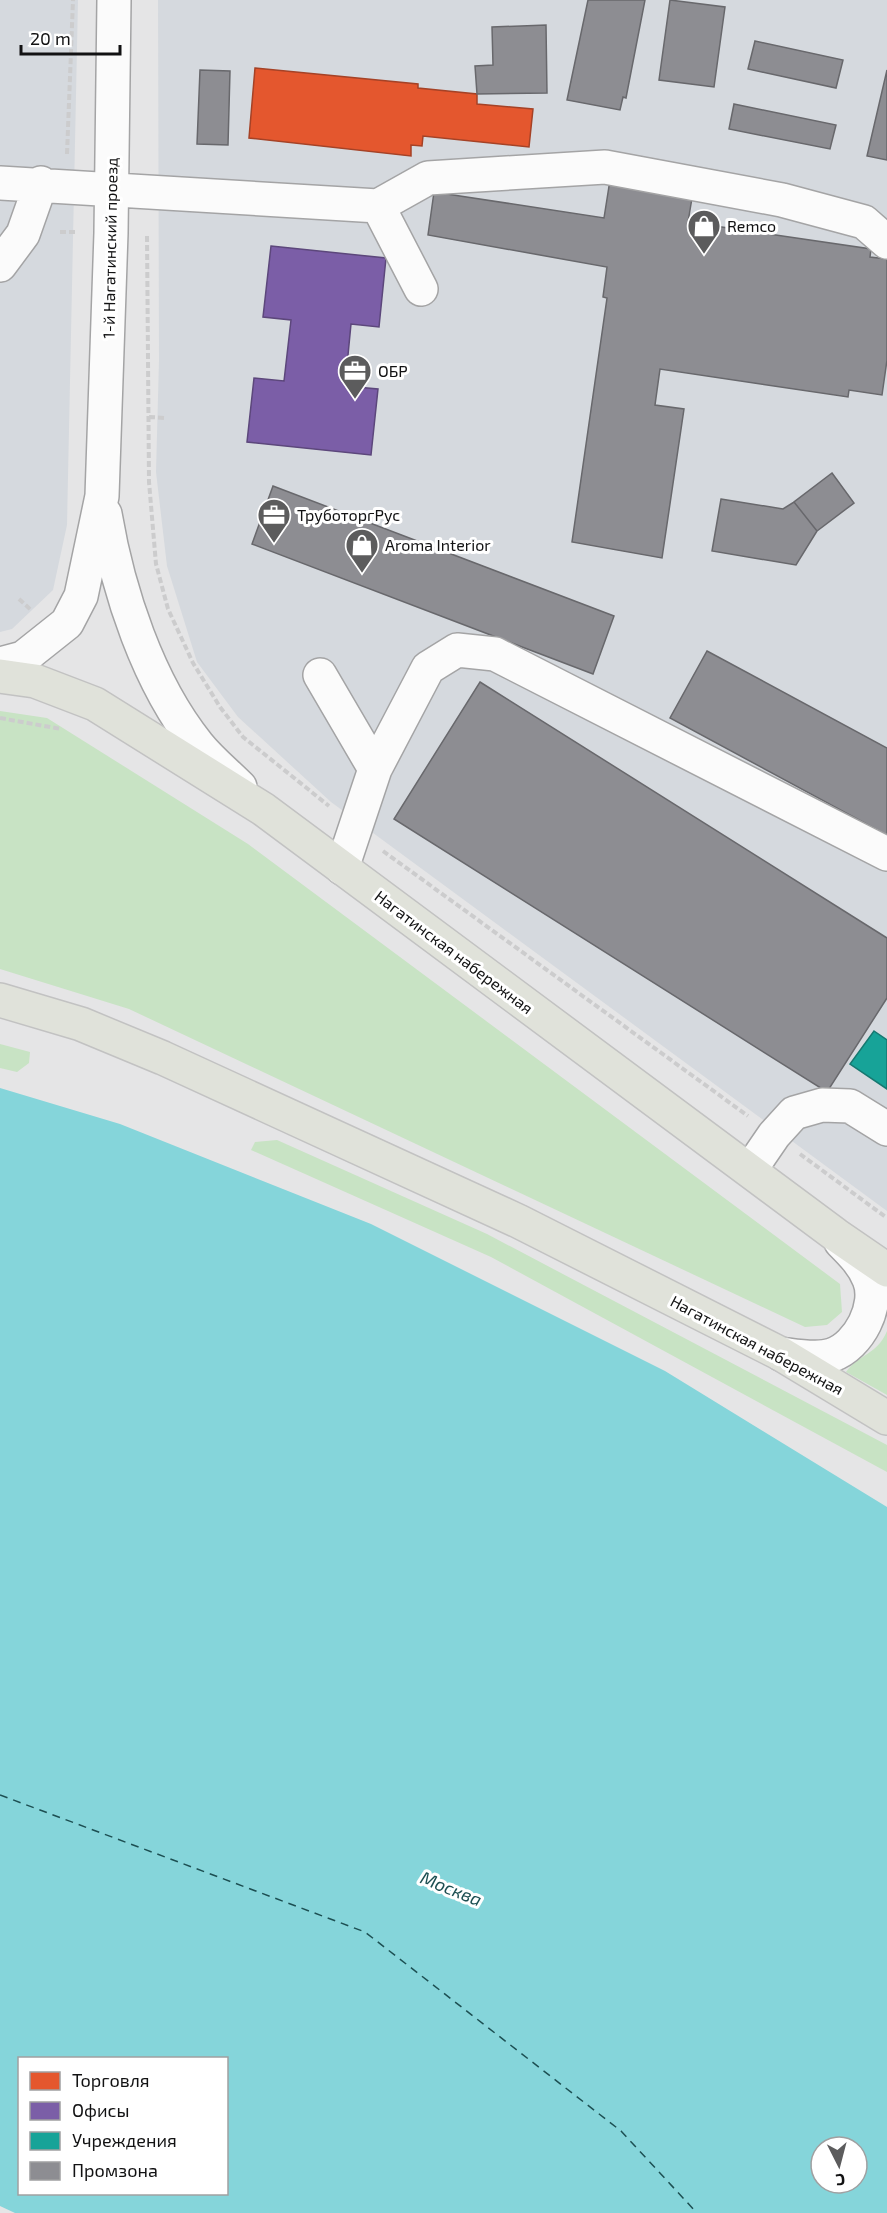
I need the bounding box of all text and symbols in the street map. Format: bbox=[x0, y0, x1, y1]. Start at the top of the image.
scale bar bbox=[21, 18, 120, 56]
text: 20 m bbox=[30, 27, 71, 49]
street label: 1-й Нагатинский проезд bbox=[98, 157, 121, 339]
shop icon: Remco bbox=[686, 208, 722, 255]
place label: Remco bbox=[727, 216, 776, 235]
office icon: ОБР bbox=[337, 353, 373, 400]
place label: ОБР bbox=[378, 361, 408, 380]
office icon: ТруботоргРус bbox=[256, 497, 292, 544]
place label: ТруботоргРус bbox=[297, 505, 400, 525]
shop icon: Aroma Interior bbox=[344, 527, 380, 574]
place label: Aroma Interior bbox=[385, 535, 491, 554]
street label: Нагатинская набережная bbox=[371, 886, 537, 1017]
street label: Нагатинская набережная bbox=[668, 1291, 847, 1398]
water label: Москва bbox=[417, 1866, 485, 1910]
legend bbox=[18, 2057, 228, 2195]
text: Торговля bbox=[72, 2069, 150, 2091]
text: Офисы bbox=[72, 2099, 129, 2121]
text: Учреждения bbox=[72, 2129, 177, 2151]
north arrow bbox=[809, 2135, 869, 2195]
text: Промзона bbox=[72, 2159, 158, 2181]
text: С bbox=[835, 2170, 846, 2190]

